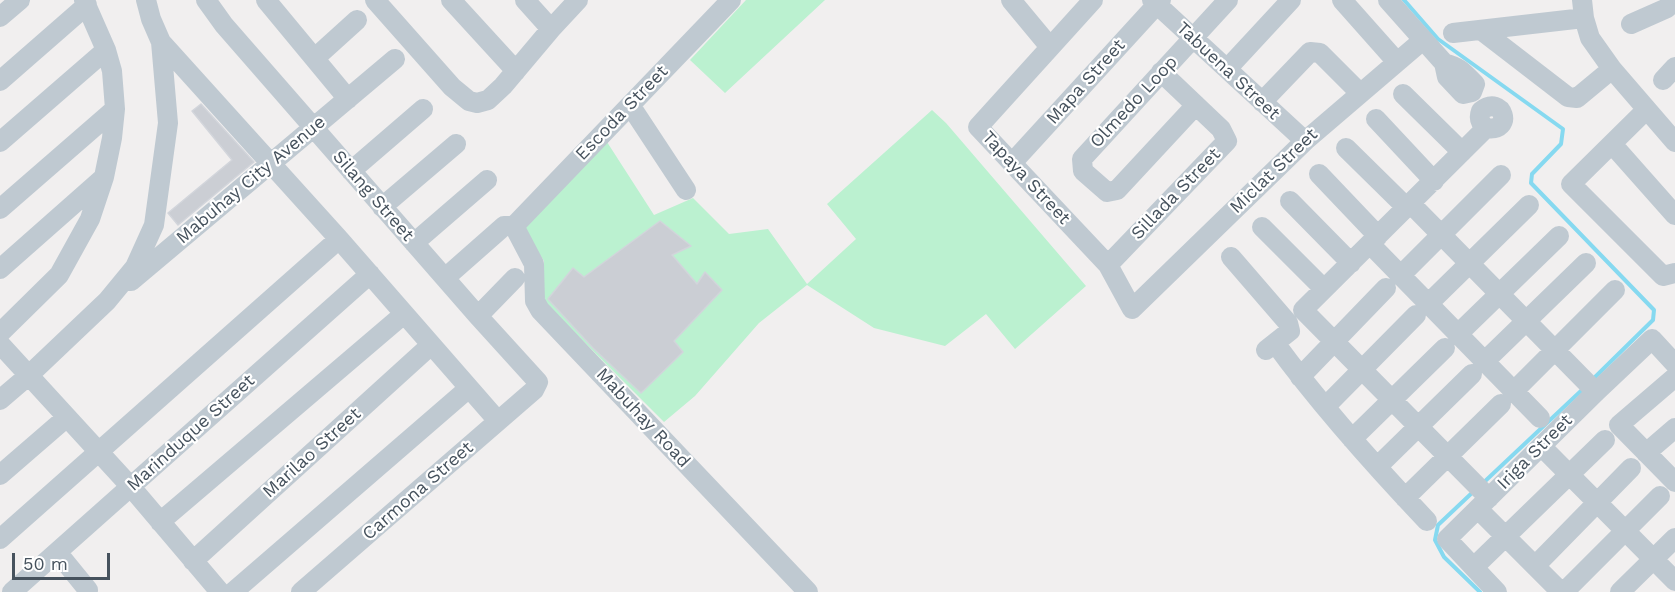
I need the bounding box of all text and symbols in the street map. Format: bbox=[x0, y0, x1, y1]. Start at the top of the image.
street label: Tabuena Street bbox=[1172, 18, 1284, 124]
street label: Mapa Street bbox=[1042, 35, 1130, 129]
street label: Olmedo Loop bbox=[1086, 51, 1182, 153]
street label: Escoda Street bbox=[571, 61, 673, 165]
street label: Mabuhay City Avenue bbox=[172, 111, 330, 249]
street label: Miclat Street bbox=[1226, 124, 1322, 218]
street label: Tapaya Street bbox=[977, 127, 1075, 229]
street label: Sillada Street bbox=[1127, 144, 1225, 244]
street label: Silang Street bbox=[328, 146, 418, 246]
street label: Mabuhay Road bbox=[591, 364, 695, 472]
street label: Marinduque Street bbox=[123, 370, 259, 496]
street label: Marilao Street bbox=[259, 403, 365, 503]
street label: Iriga Street bbox=[1493, 410, 1577, 494]
street label: Carmona Street bbox=[358, 437, 478, 545]
scale bar bbox=[15, 541, 112, 579]
text: 50 m bbox=[23, 553, 68, 574]

